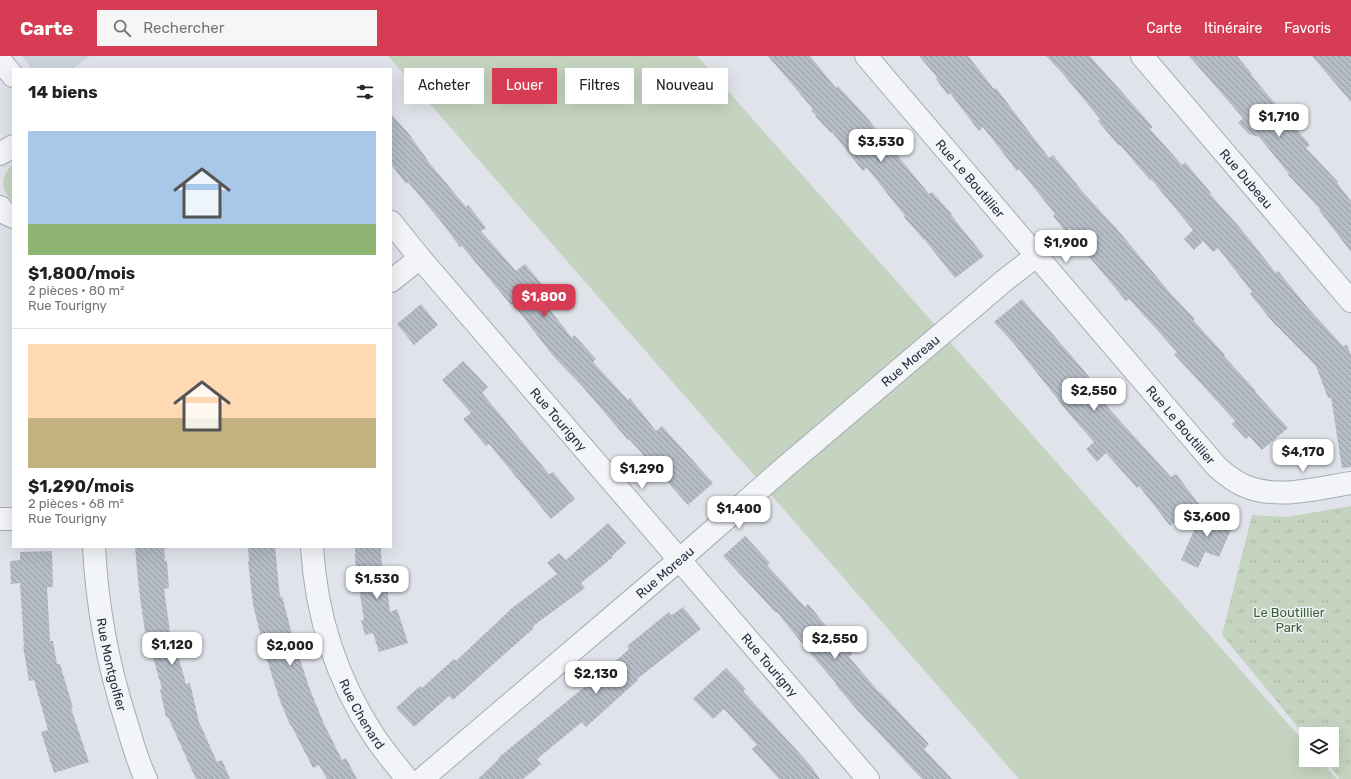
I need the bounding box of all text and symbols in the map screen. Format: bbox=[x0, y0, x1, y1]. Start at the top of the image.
search box bbox=[97, 10, 377, 46]
text: Carte bbox=[20, 17, 73, 40]
icon: search bbox=[111, 17, 133, 39]
text: Rechercher bbox=[143, 19, 224, 37]
text: Carte bbox=[1146, 20, 1182, 37]
text: Itinéraire bbox=[1204, 20, 1262, 37]
text: Favoris bbox=[1284, 20, 1331, 37]
chip: Acheter bbox=[404, 68, 484, 104]
chip: Louer bbox=[492, 68, 557, 104]
chip: Filtres bbox=[565, 68, 634, 104]
chip: Nouveau bbox=[642, 68, 728, 104]
icon: filters bbox=[354, 81, 376, 103]
text: 14 biens bbox=[28, 82, 98, 102]
pin: $1,710 bbox=[1246, 104, 1312, 138]
text: $1,710 bbox=[1258, 109, 1300, 124]
pin: $3,530 bbox=[848, 129, 914, 163]
text: $3,530 bbox=[858, 134, 904, 149]
street label: Rue Le Boutillier bbox=[933, 136, 1008, 221]
street label: Rue Dubeau bbox=[1217, 146, 1276, 211]
icon: home bbox=[166, 157, 238, 229]
pin: $1,900 bbox=[1033, 230, 1099, 264]
text: $1,900 bbox=[1044, 235, 1088, 250]
text: $1,800/mois bbox=[28, 263, 135, 283]
text: 2 pièces · 80 m² bbox=[28, 283, 124, 298]
pin: $1,800 bbox=[511, 284, 577, 318]
text: $1,800 bbox=[521, 289, 567, 304]
text: Rue Tourigny bbox=[28, 298, 107, 313]
street label: Rue Moreau bbox=[878, 332, 942, 390]
icon: home bbox=[166, 370, 238, 442]
pin: $2,550 bbox=[1061, 378, 1127, 412]
text: $2,550 bbox=[1071, 383, 1117, 398]
street label: Rue Le Boutillier bbox=[1143, 383, 1219, 467]
street label: Rue Tourigny bbox=[527, 385, 590, 454]
pin: $4,170 bbox=[1270, 439, 1336, 473]
text: $4,170 bbox=[1282, 444, 1325, 459]
pin: $1,290 bbox=[609, 456, 675, 490]
text: $1,290 bbox=[620, 461, 664, 476]
text: $1,290/mois bbox=[28, 476, 134, 496]
text: 2 pièces · 68 m² bbox=[28, 496, 124, 511]
pin: $1,400 bbox=[706, 496, 772, 530]
text: $1,400 bbox=[716, 501, 762, 516]
pin: $3,600 bbox=[1174, 504, 1240, 538]
text: $3,600 bbox=[1184, 509, 1230, 524]
text: Rue Tourigny bbox=[28, 511, 107, 526]
street label: Rue Moreau bbox=[633, 543, 697, 601]
pin: $1,530 bbox=[344, 566, 410, 600]
text: $1,530 bbox=[355, 571, 399, 586]
park label: Le Boutillier Park bbox=[1253, 605, 1325, 635]
street label: Rue Montgolfier bbox=[94, 617, 130, 713]
pin: $2,550 bbox=[802, 626, 868, 660]
street label: Rue Tourigny bbox=[739, 630, 801, 700]
text: $2,550 bbox=[812, 631, 858, 646]
pin: $1,120 bbox=[139, 632, 205, 666]
pin: $2,000 bbox=[257, 633, 323, 667]
text: $1,120 bbox=[151, 637, 193, 652]
text: $2,000 bbox=[266, 638, 314, 653]
pin: $2,130 bbox=[563, 661, 629, 695]
text: $2,130 bbox=[574, 666, 618, 681]
street label: Rue Chenard bbox=[336, 676, 388, 752]
map controls bbox=[1299, 727, 1339, 767]
button: layers bbox=[1299, 727, 1339, 767]

